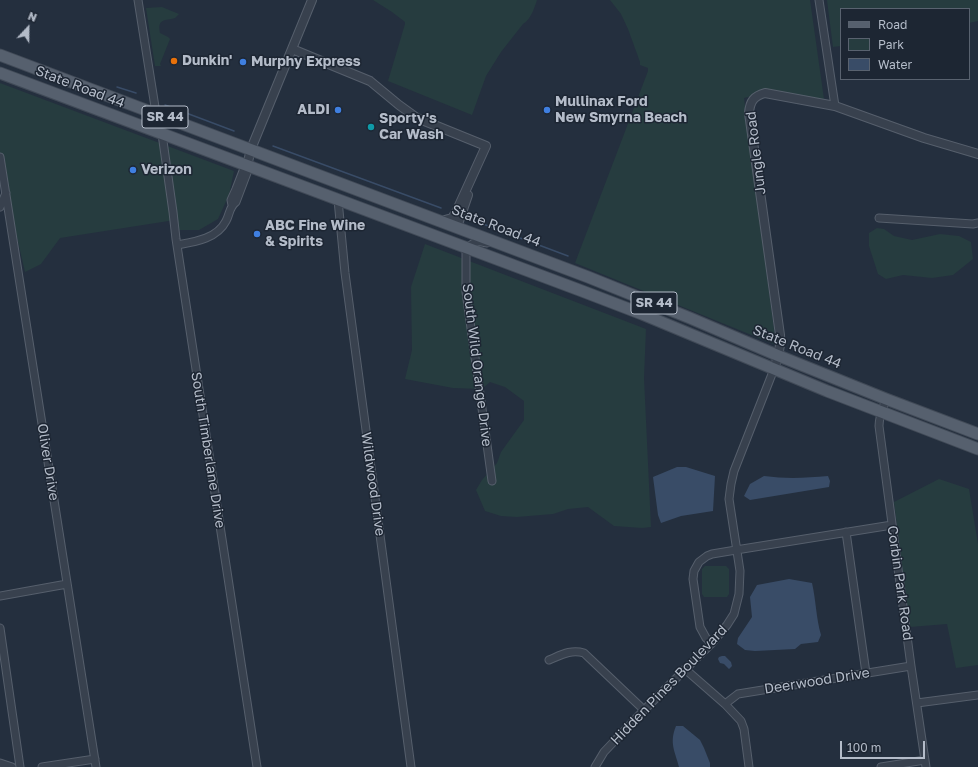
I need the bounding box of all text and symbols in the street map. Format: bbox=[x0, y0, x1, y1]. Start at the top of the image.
north arrow bbox=[8, 8, 48, 48]
legend bbox=[840, 8, 970, 80]
text: N bbox=[26, 9, 39, 24]
text: Road bbox=[878, 17, 907, 32]
text: Park bbox=[878, 37, 904, 52]
place label: Dunkin' bbox=[182, 53, 232, 69]
place label: Murphy Express bbox=[251, 54, 361, 70]
marker: Dunkin' bbox=[169, 56, 179, 66]
marker: Murphy Express bbox=[238, 57, 248, 67]
text: Water bbox=[878, 57, 912, 72]
street label: State Road 44 bbox=[33, 62, 127, 112]
place label: Mullinax Ford New Smyrna Beach bbox=[555, 94, 687, 126]
place label: ALDI bbox=[297, 102, 330, 118]
marker: ALDI bbox=[333, 105, 343, 115]
marker: Mullinax Ford New Smyrna Beach bbox=[542, 105, 552, 115]
road number: SR 44 bbox=[142, 106, 188, 128]
street label: Jungle Road bbox=[743, 110, 769, 196]
place label: Sporty's Car Wash bbox=[379, 111, 444, 144]
marker: Sporty's Car Wash bbox=[366, 122, 376, 132]
place label: Verizon bbox=[141, 162, 192, 178]
marker: Verizon bbox=[128, 165, 138, 175]
street label: State Road 44 bbox=[449, 201, 543, 251]
place label: ABC Fine Wine & Spirits bbox=[265, 218, 365, 250]
marker: ABC Fine Wine & Spirits bbox=[252, 229, 262, 239]
street label: South Wild Orange Drive bbox=[459, 282, 495, 448]
road number: SR 44 bbox=[631, 292, 677, 314]
street label: State Road 44 bbox=[750, 322, 844, 372]
street label: South Timberlane Drive bbox=[187, 371, 229, 529]
street label: Oliver Drive bbox=[34, 422, 62, 502]
street label: Wildwood Drive bbox=[357, 431, 389, 537]
street label: Corbin Park Road bbox=[884, 524, 916, 642]
street label: Hidden Pines Boulevard bbox=[607, 622, 731, 748]
street label: Deerwood Drive bbox=[763, 664, 871, 698]
scale bar bbox=[842, 733, 927, 759]
text: 100 m bbox=[847, 740, 881, 755]

